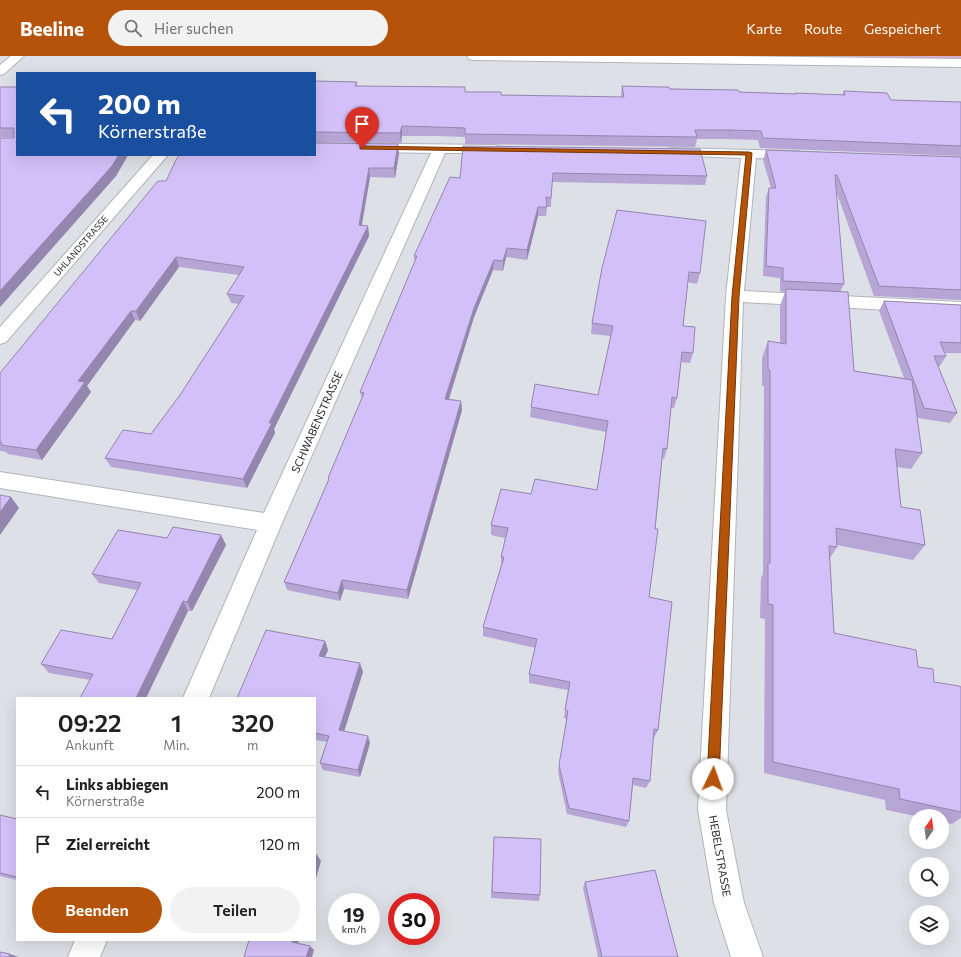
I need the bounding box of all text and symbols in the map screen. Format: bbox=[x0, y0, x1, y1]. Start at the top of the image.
search box bbox=[108, 10, 388, 46]
text: Beeline bbox=[20, 17, 84, 40]
icon: search bbox=[122, 17, 144, 39]
text: Hier suchen bbox=[154, 19, 234, 37]
text: Karte bbox=[747, 20, 782, 37]
text: Route bbox=[804, 20, 842, 37]
text: Gespeichert bbox=[864, 20, 941, 37]
text: 200 m bbox=[98, 86, 181, 120]
icon: left bbox=[32, 88, 84, 140]
pin bbox=[345, 107, 379, 148]
icon: arrive bbox=[351, 113, 373, 135]
text: Körnerstraße bbox=[98, 120, 206, 142]
street label: UHLANDSTRASSE bbox=[51, 213, 110, 278]
street label: SCHWABENSTRASSE bbox=[288, 369, 345, 475]
text: 09:22 bbox=[58, 708, 122, 737]
text: 1 bbox=[171, 708, 182, 737]
text: 320 bbox=[231, 708, 274, 737]
text: Ankunft bbox=[65, 737, 114, 753]
text: Min. bbox=[163, 737, 190, 753]
text: m bbox=[247, 737, 258, 753]
position arrow bbox=[692, 758, 734, 800]
text: Links abbiegen bbox=[66, 775, 168, 793]
icon: left bbox=[32, 781, 54, 803]
text: 200 m bbox=[256, 783, 300, 801]
text: Körnerstraße bbox=[66, 793, 144, 809]
north arrow bbox=[909, 809, 949, 849]
map controls bbox=[909, 809, 949, 945]
street label: HEBELSTRASSE bbox=[707, 814, 734, 898]
icon: arrive bbox=[32, 833, 54, 855]
text: Ziel erreicht bbox=[66, 835, 150, 853]
text: 120 m bbox=[260, 835, 300, 853]
button: search bbox=[909, 857, 949, 897]
button: Beenden bbox=[32, 887, 162, 933]
button: Teilen bbox=[170, 887, 300, 933]
speed limit sign: 30 bbox=[388, 893, 440, 945]
text: 19 bbox=[343, 902, 365, 926]
button: layers bbox=[909, 905, 949, 945]
text: km/h bbox=[342, 923, 366, 935]

